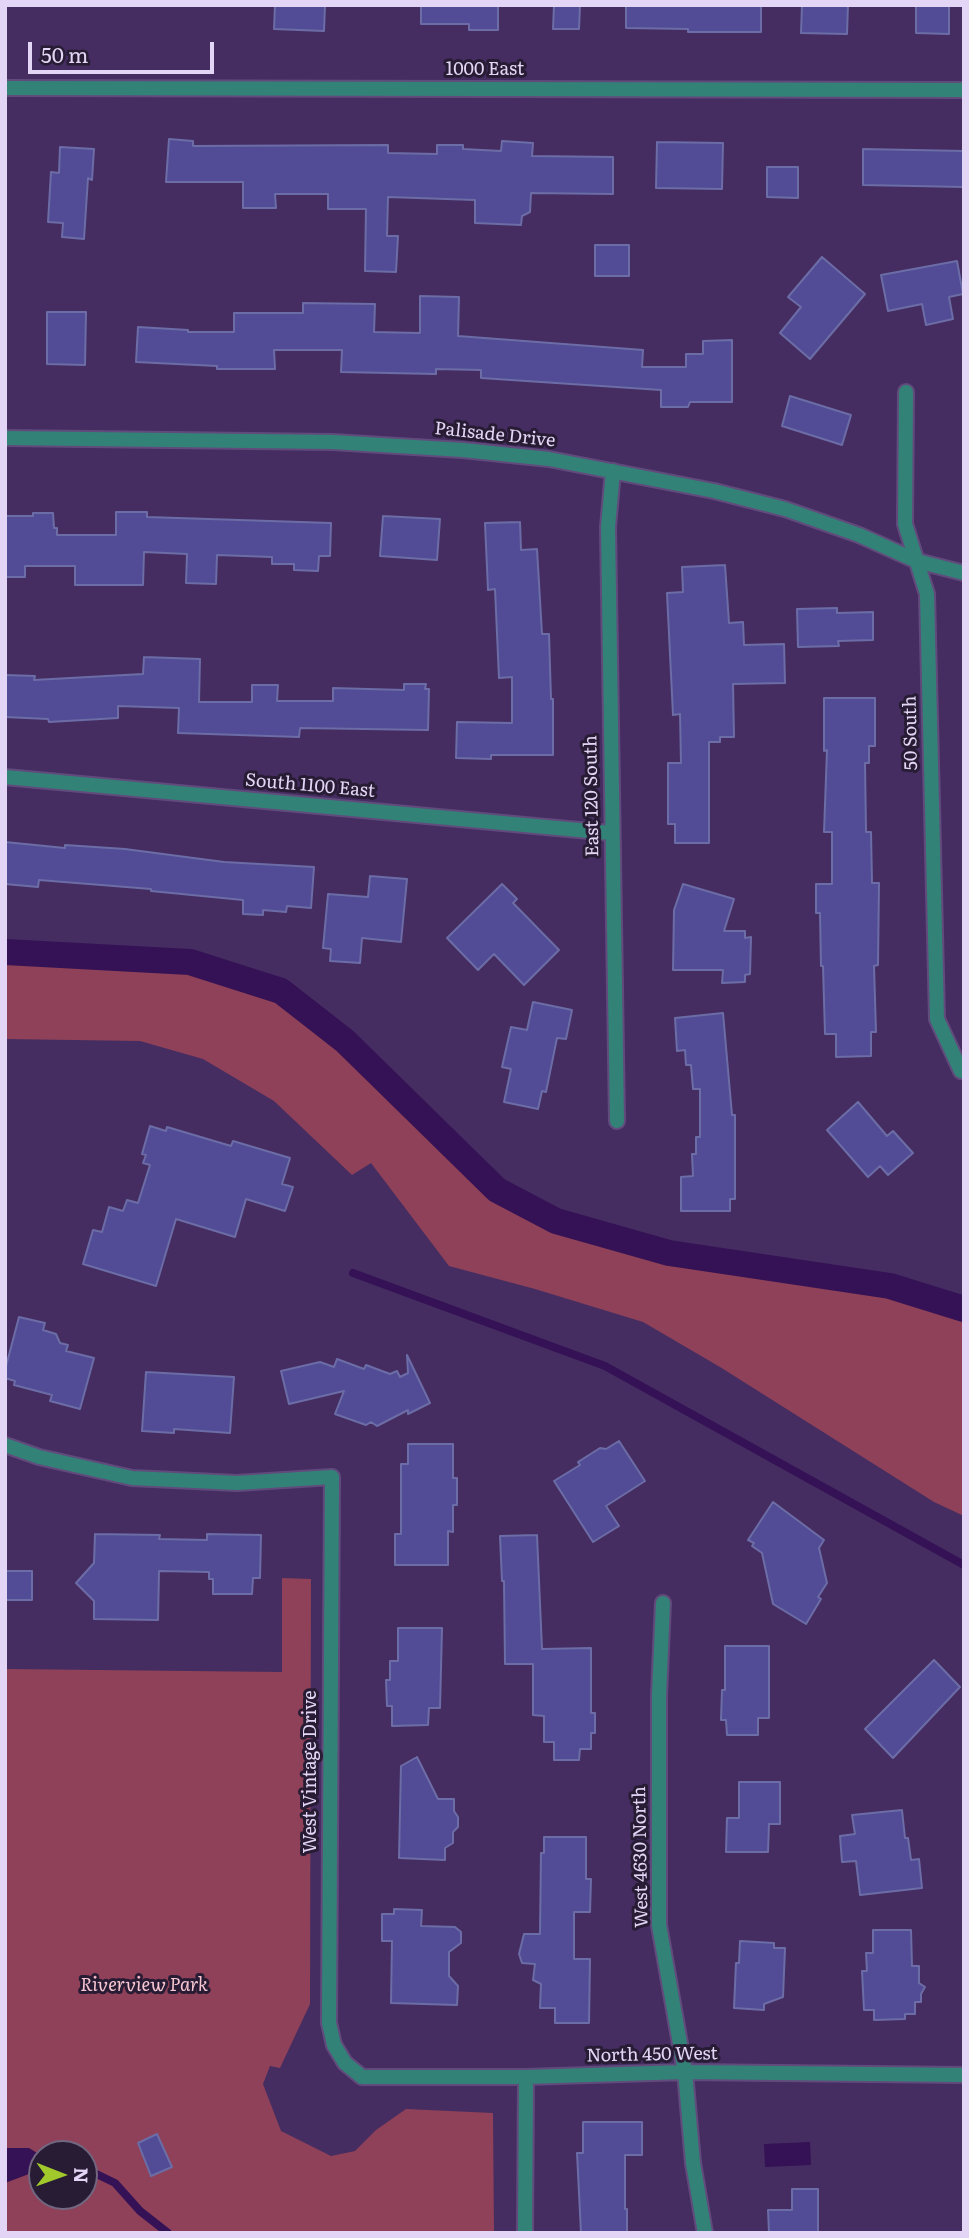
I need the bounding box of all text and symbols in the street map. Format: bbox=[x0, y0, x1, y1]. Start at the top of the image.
scale bar bbox=[32, 28, 217, 72]
text: 50 m bbox=[41, 38, 88, 69]
street label: 1000 East bbox=[446, 59, 524, 81]
street label: Palisade Drive bbox=[434, 418, 556, 452]
street label: 50 South bbox=[900, 696, 922, 770]
street label: East 120 South bbox=[580, 735, 604, 857]
street label: South 1100 East bbox=[244, 770, 376, 802]
street label: West Vintage Drive bbox=[300, 1690, 322, 1854]
street label: West 4630 North bbox=[629, 1786, 653, 1928]
park label: Riverview Park bbox=[80, 1975, 208, 1997]
street label: North 450 West bbox=[586, 2043, 718, 2067]
north arrow bbox=[28, 2140, 98, 2210]
text: N bbox=[68, 2167, 96, 2184]

